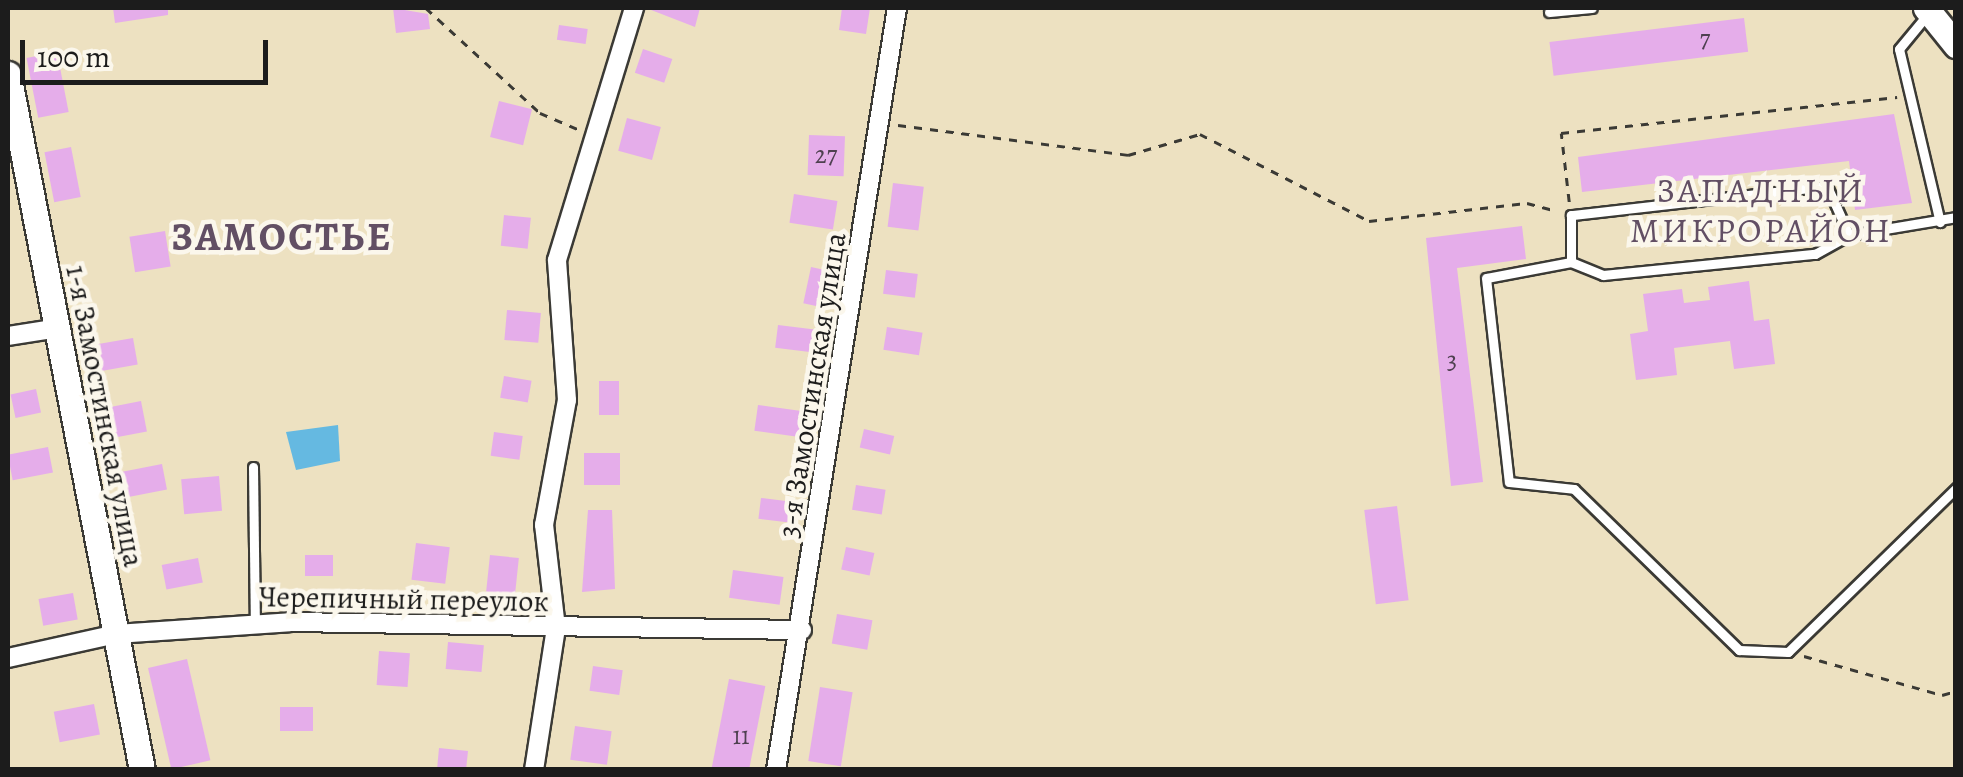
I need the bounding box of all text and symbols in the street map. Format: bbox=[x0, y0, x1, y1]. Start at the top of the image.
scale bar bbox=[25, 20, 272, 82]
house number: 7 bbox=[1700, 24, 1710, 54]
text: 100 m bbox=[37, 37, 110, 77]
house number: 27 bbox=[815, 140, 837, 170]
district label: ЗАПАДНЫЙ МИКРОРАЙОН bbox=[1630, 169, 1892, 251]
district label: ЗАМОСТЬЕ bbox=[171, 213, 393, 261]
street label: 3-я Замостинская улица bbox=[770, 230, 854, 540]
street label: 1-я Замостинская улица bbox=[58, 262, 152, 570]
house number: 3 bbox=[1447, 345, 1457, 375]
street label: Черепичный переулок bbox=[259, 578, 549, 620]
house number: 11 bbox=[732, 721, 750, 751]

